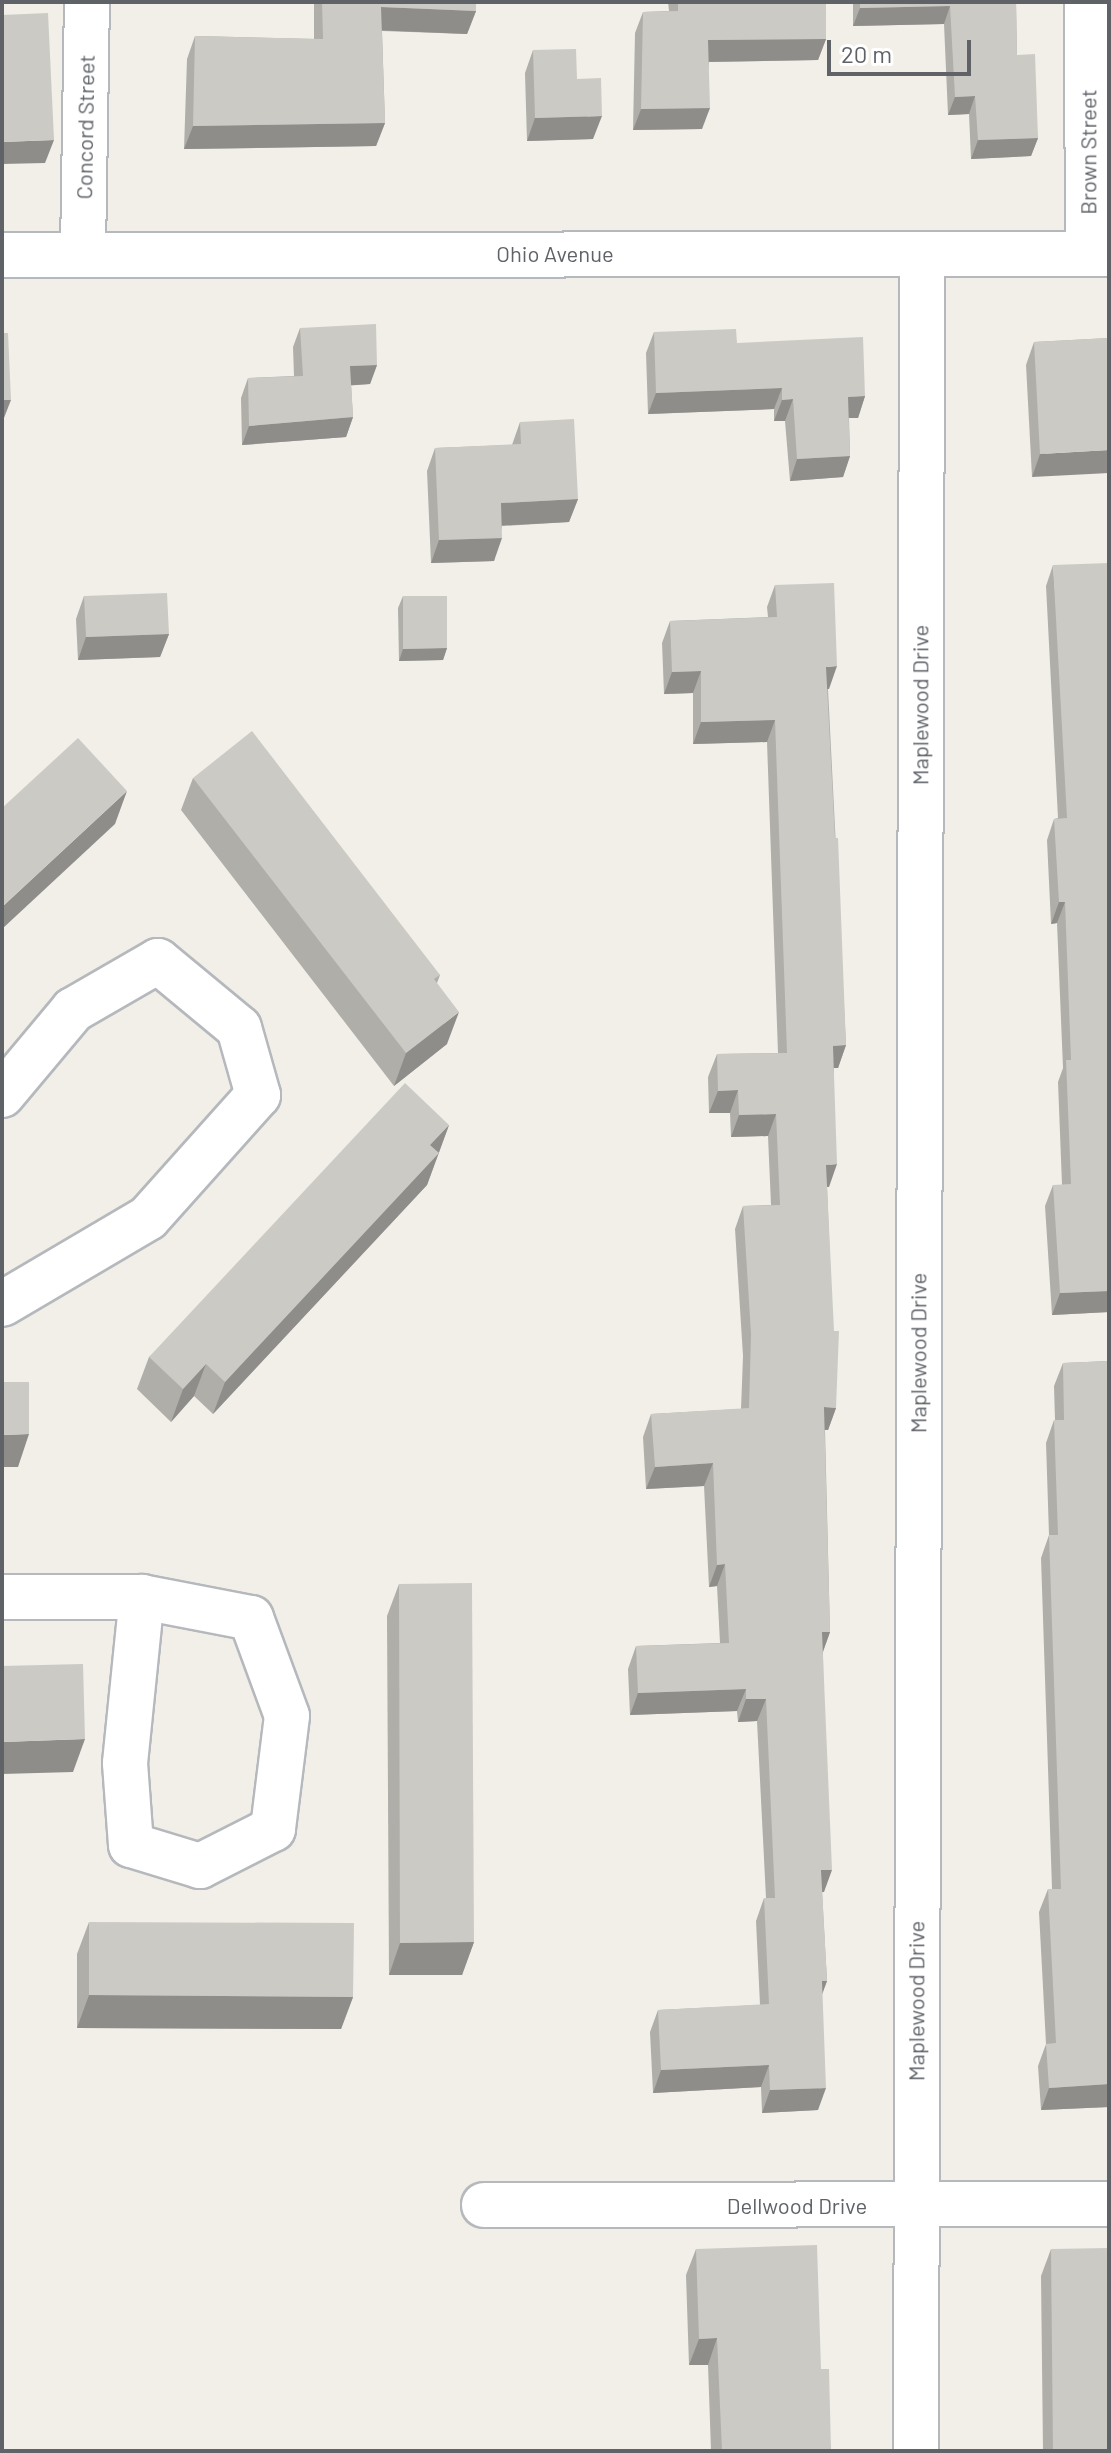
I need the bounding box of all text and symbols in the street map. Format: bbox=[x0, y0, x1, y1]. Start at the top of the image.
scale bar bbox=[831, 24, 975, 74]
text: 20 m bbox=[841, 39, 892, 68]
street label: Concord Street bbox=[71, 54, 99, 200]
street label: Brown Street bbox=[1075, 89, 1101, 215]
street label: Ohio Avenue bbox=[496, 241, 614, 267]
street label: Maplewood Drive bbox=[907, 625, 933, 785]
street label: Maplewood Drive bbox=[905, 1273, 931, 1433]
street label: Maplewood Drive bbox=[903, 1921, 929, 2081]
street label: Dellwood Drive bbox=[727, 2193, 867, 2219]

